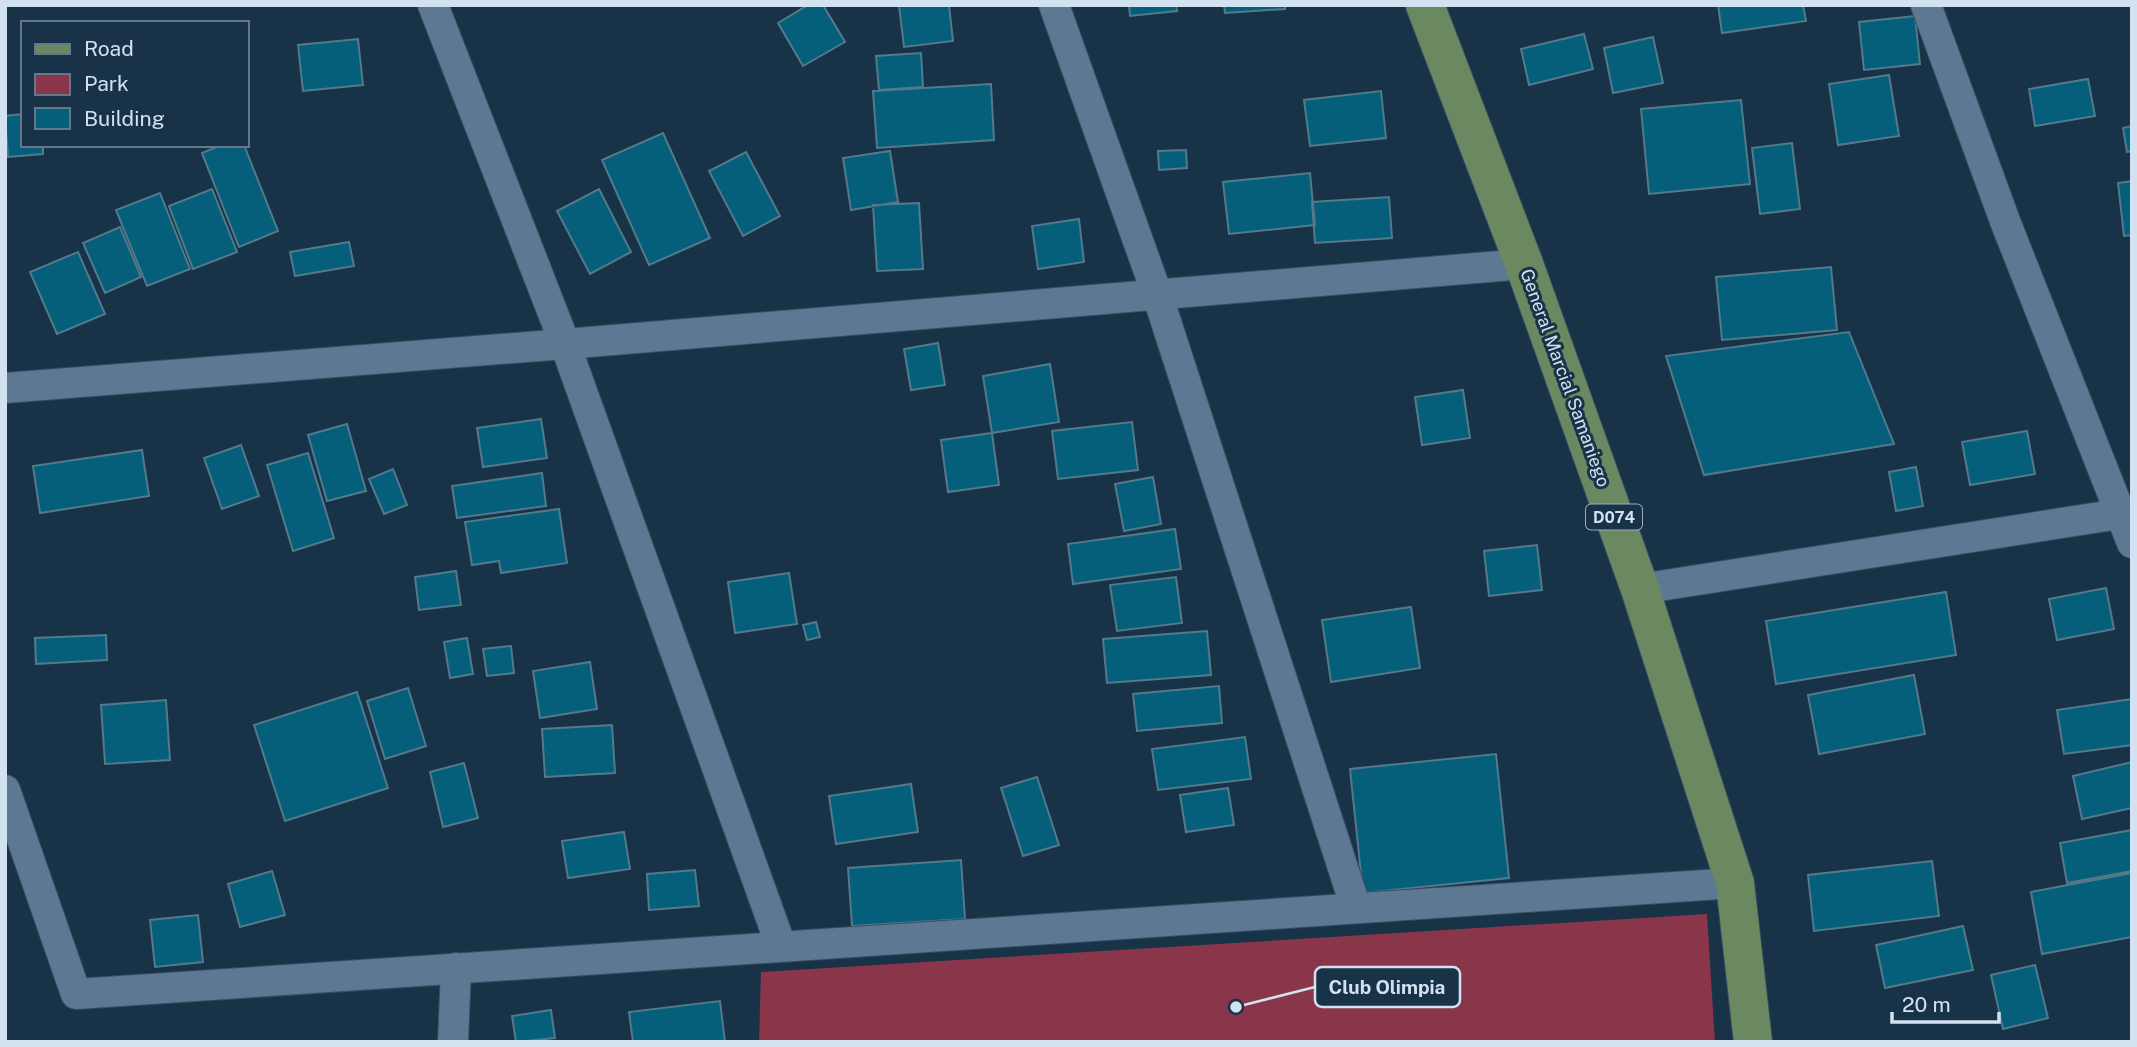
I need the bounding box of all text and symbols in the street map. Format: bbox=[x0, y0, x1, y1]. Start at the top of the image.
legend bbox=[21, 21, 248, 147]
text: Road bbox=[84, 36, 134, 61]
text: Park bbox=[84, 71, 129, 96]
text: Building bbox=[84, 106, 165, 131]
street label: General Marcial Samaniego bbox=[1516, 266, 1615, 490]
road number: D074 bbox=[1586, 504, 1642, 530]
callout: Club Olimpia bbox=[1315, 967, 1460, 1007]
text: Club Olimpia bbox=[1329, 976, 1445, 998]
scale bar bbox=[1892, 981, 1999, 1025]
text: 20 m bbox=[1902, 992, 1951, 1017]

